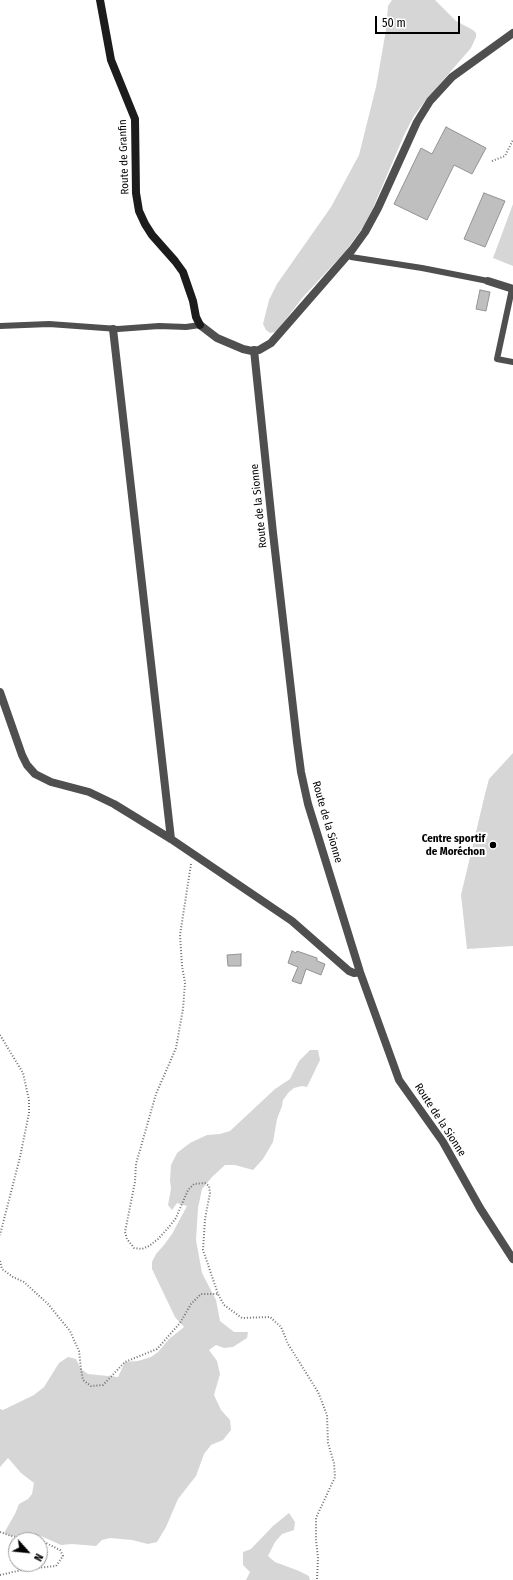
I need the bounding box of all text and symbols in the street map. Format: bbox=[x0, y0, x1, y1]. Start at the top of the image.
scale bar bbox=[377, 8, 462, 34]
text: 50 m bbox=[382, 16, 406, 30]
street label: Route de Granfin bbox=[116, 119, 132, 195]
street label: Route de la Sionne bbox=[248, 463, 270, 549]
street label: Route de la Sionne bbox=[309, 780, 345, 864]
place label: Centre sportif de Moréchon bbox=[422, 832, 485, 858]
marker: Centre sportif de Moréchon bbox=[488, 840, 498, 850]
street label: Route de la Sionne bbox=[411, 1081, 469, 1159]
north arrow bbox=[8, 1532, 48, 1572]
text: N bbox=[31, 1551, 46, 1563]

